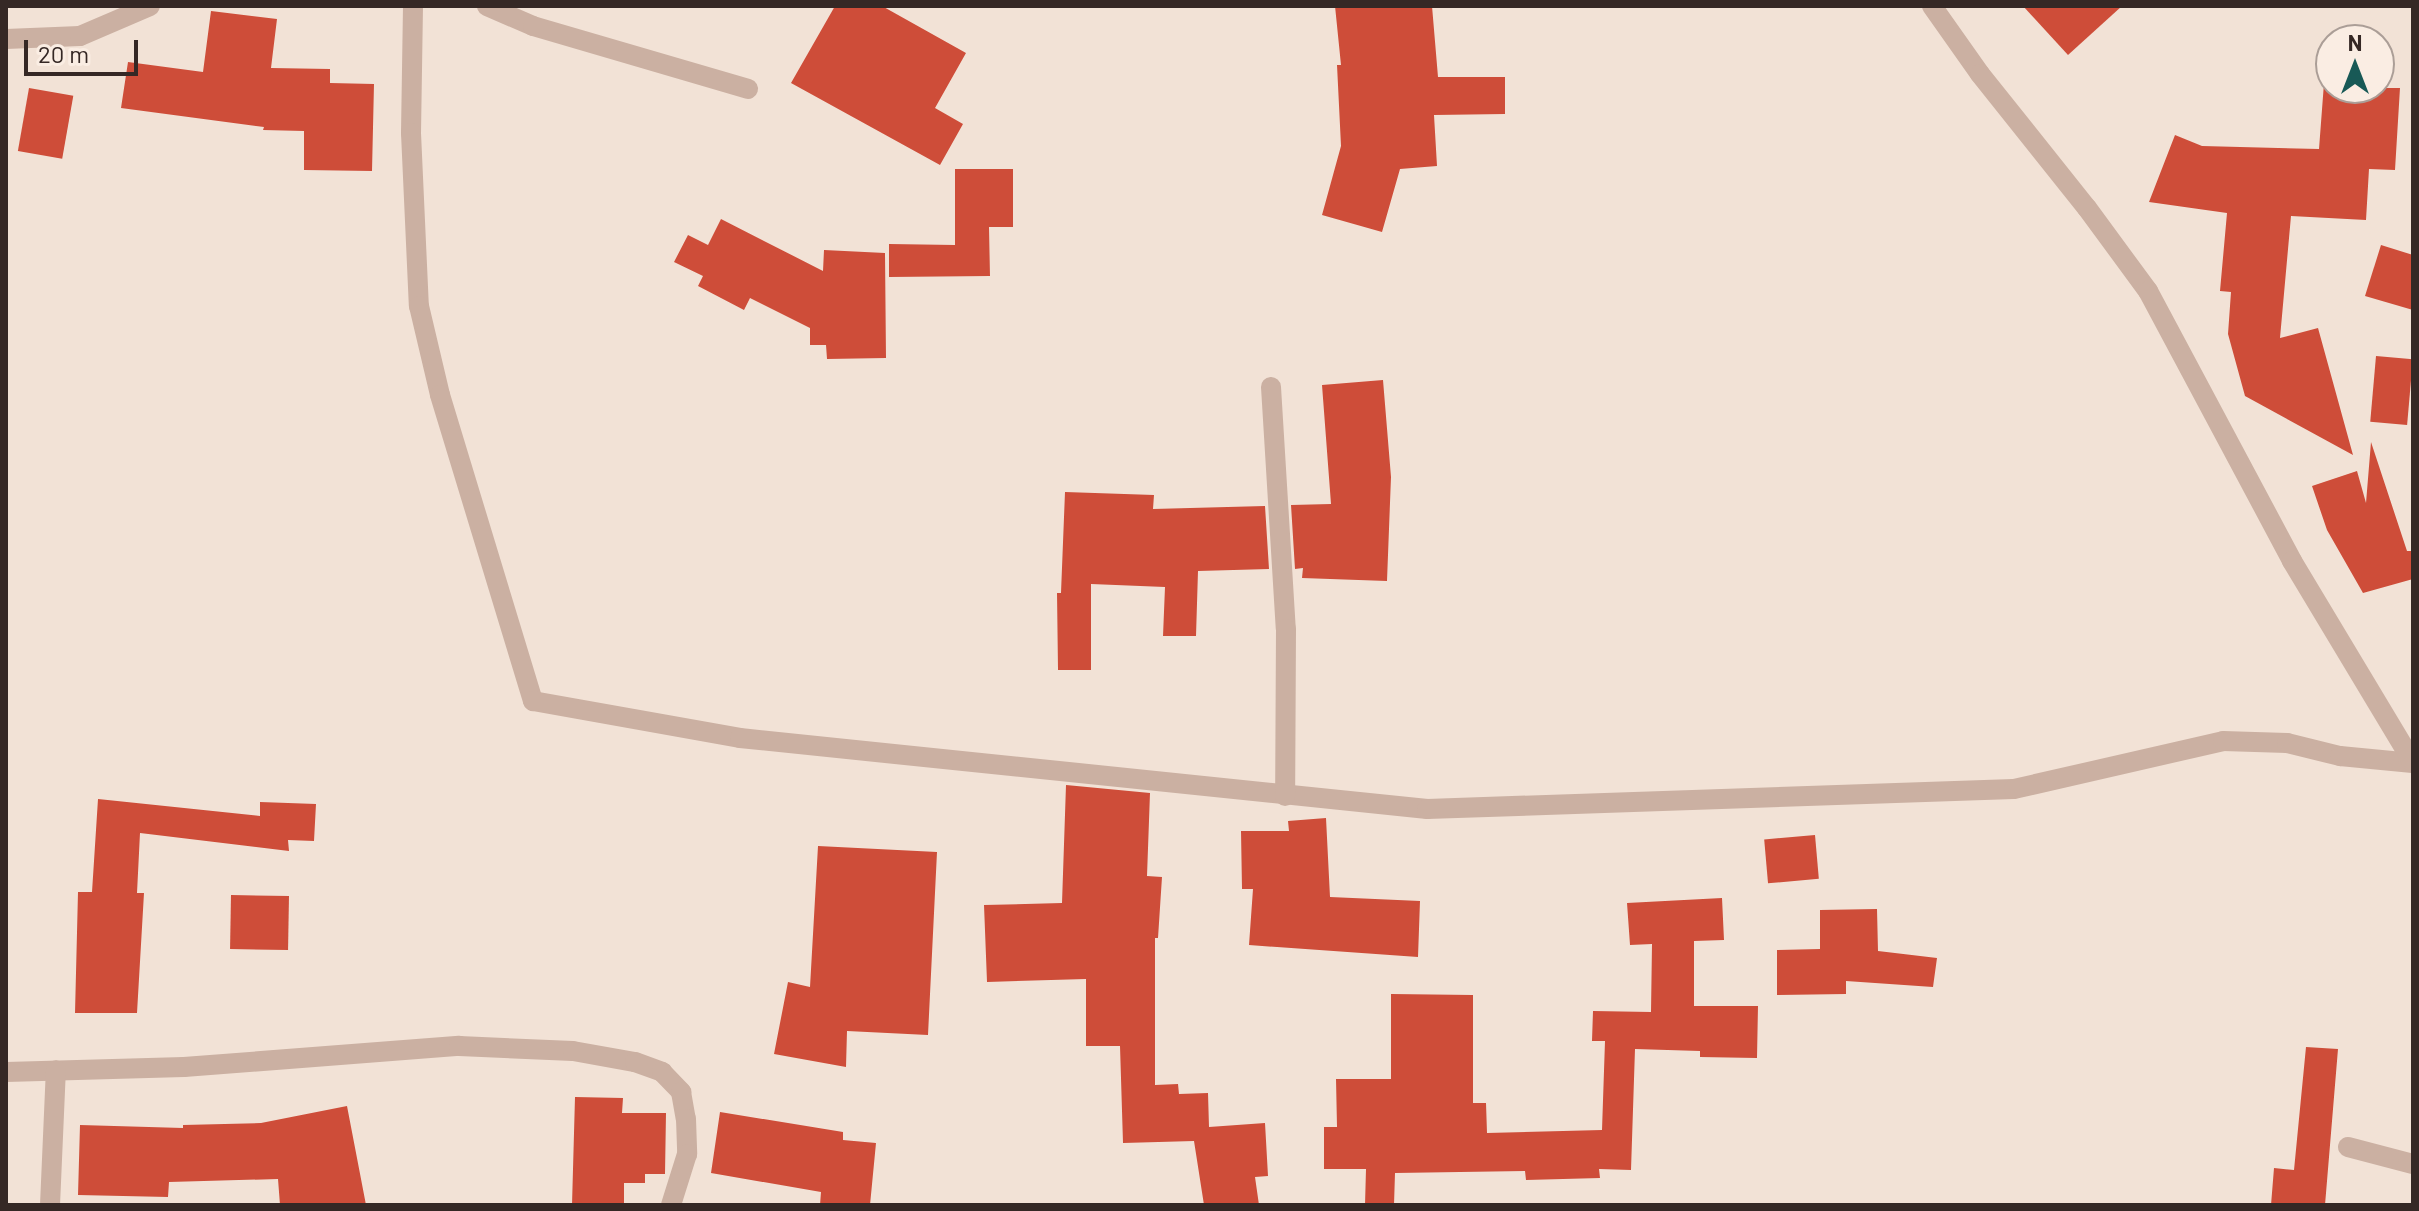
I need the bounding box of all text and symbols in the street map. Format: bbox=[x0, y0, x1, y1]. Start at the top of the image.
scale bar bbox=[28, 24, 142, 74]
north arrow bbox=[2315, 24, 2395, 104]
text: N bbox=[2348, 29, 2362, 55]
text: 20 m bbox=[38, 39, 89, 68]

